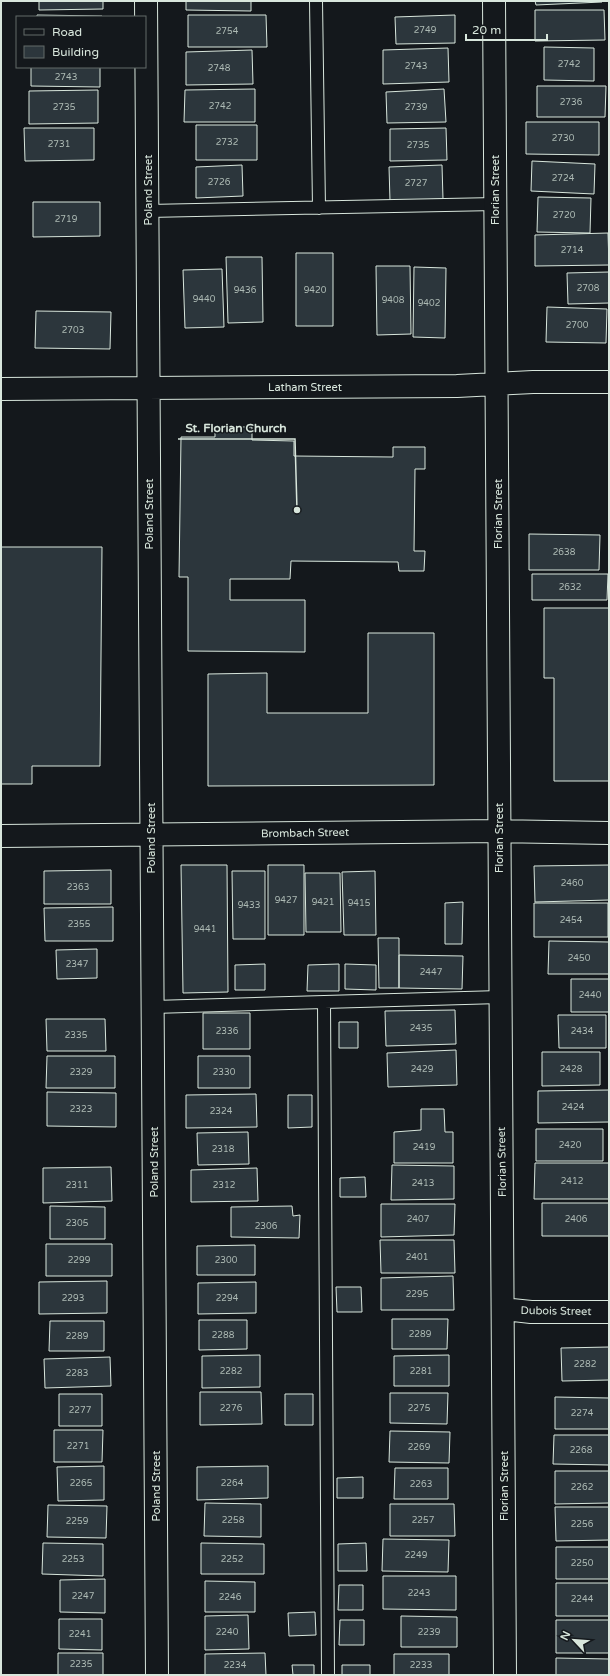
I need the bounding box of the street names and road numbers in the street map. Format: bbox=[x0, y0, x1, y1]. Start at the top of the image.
street label: Poland Street bbox=[142, 155, 155, 225]
street label: Florian Street bbox=[489, 155, 502, 225]
street label: Latham Street bbox=[268, 381, 342, 394]
street label: Poland Street bbox=[143, 479, 156, 549]
street label: Florian Street bbox=[492, 479, 505, 549]
street label: Poland Street bbox=[145, 803, 158, 873]
street label: Florian Street bbox=[493, 803, 506, 873]
street label: Brombach Street bbox=[261, 826, 349, 840]
street label: Poland Street bbox=[148, 1127, 161, 1197]
street label: Florian Street bbox=[495, 1127, 509, 1197]
street label: Dubois Street bbox=[520, 1304, 592, 1318]
street label: Poland Street bbox=[150, 1451, 163, 1521]
street label: Florian Street bbox=[498, 1451, 511, 1521]

